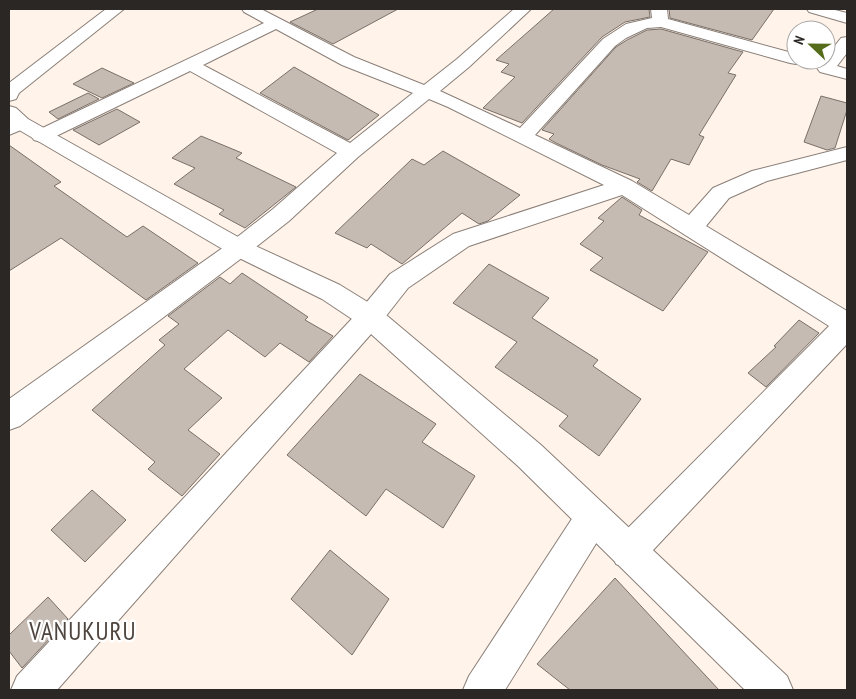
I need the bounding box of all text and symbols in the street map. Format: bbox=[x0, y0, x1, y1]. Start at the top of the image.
north arrow bbox=[786, 20, 836, 70]
text: N bbox=[789, 33, 809, 47]
district label: VANUKURU bbox=[28, 615, 137, 647]

